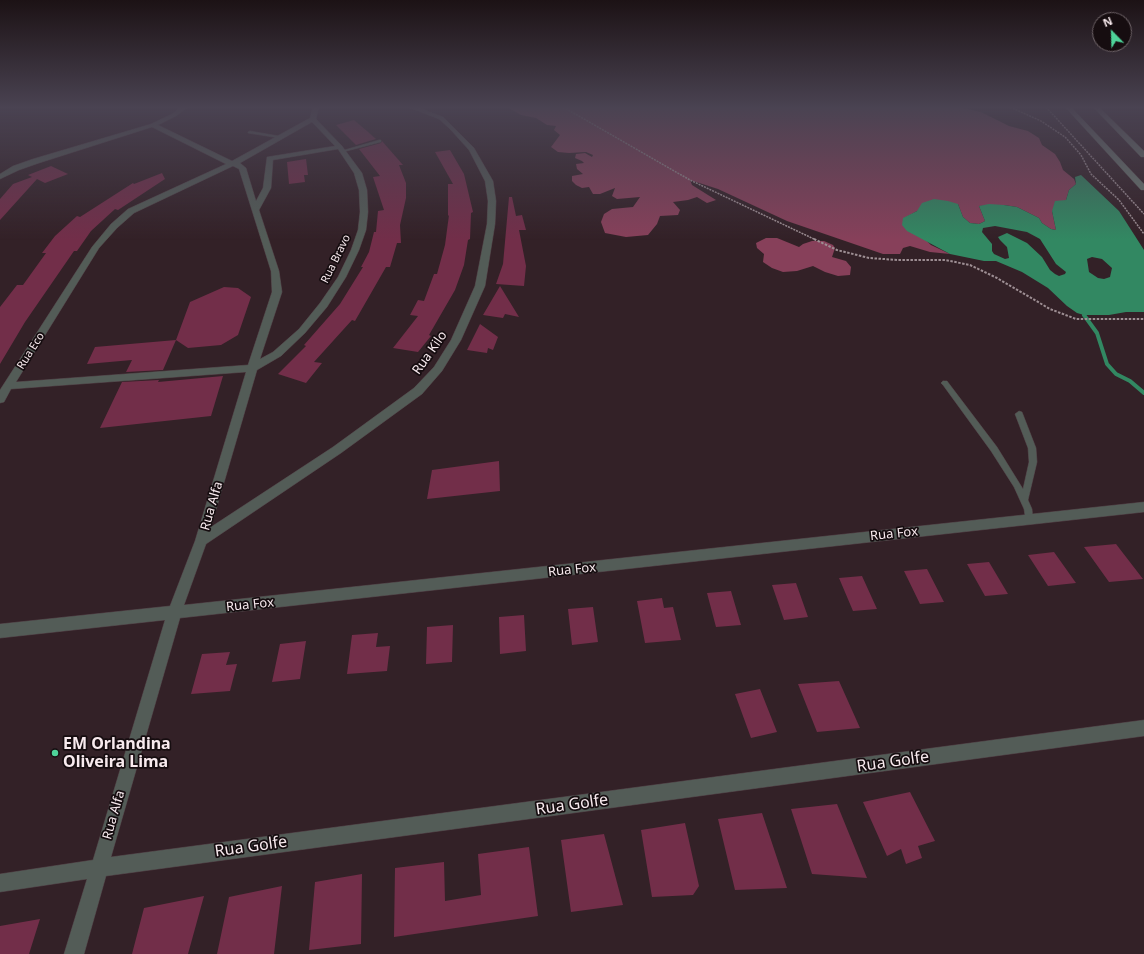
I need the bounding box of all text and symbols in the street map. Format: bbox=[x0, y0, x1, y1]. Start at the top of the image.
north arrow bbox=[1092, 12, 1132, 52]
text: N bbox=[1100, 13, 1115, 30]
street label: Rua Bravo bbox=[319, 232, 353, 286]
street label: Rua Kilo bbox=[409, 328, 451, 378]
street label: Rua Eco bbox=[15, 330, 47, 372]
street label: Rua Alfa bbox=[198, 480, 226, 532]
street label: Rua Fox bbox=[869, 524, 919, 544]
street label: Rua Fox bbox=[547, 560, 597, 580]
street label: Rua Fox bbox=[225, 595, 275, 615]
place label: EM Orlandina Oliveira Lima bbox=[63, 734, 171, 772]
street label: Rua Golfe bbox=[856, 747, 930, 777]
marker: EM Orlandina Oliveira Lima bbox=[50, 748, 60, 758]
street label: Rua Alfa bbox=[100, 789, 128, 841]
street label: Rua Golfe bbox=[535, 790, 609, 820]
street label: Rua Golfe bbox=[214, 832, 288, 862]

